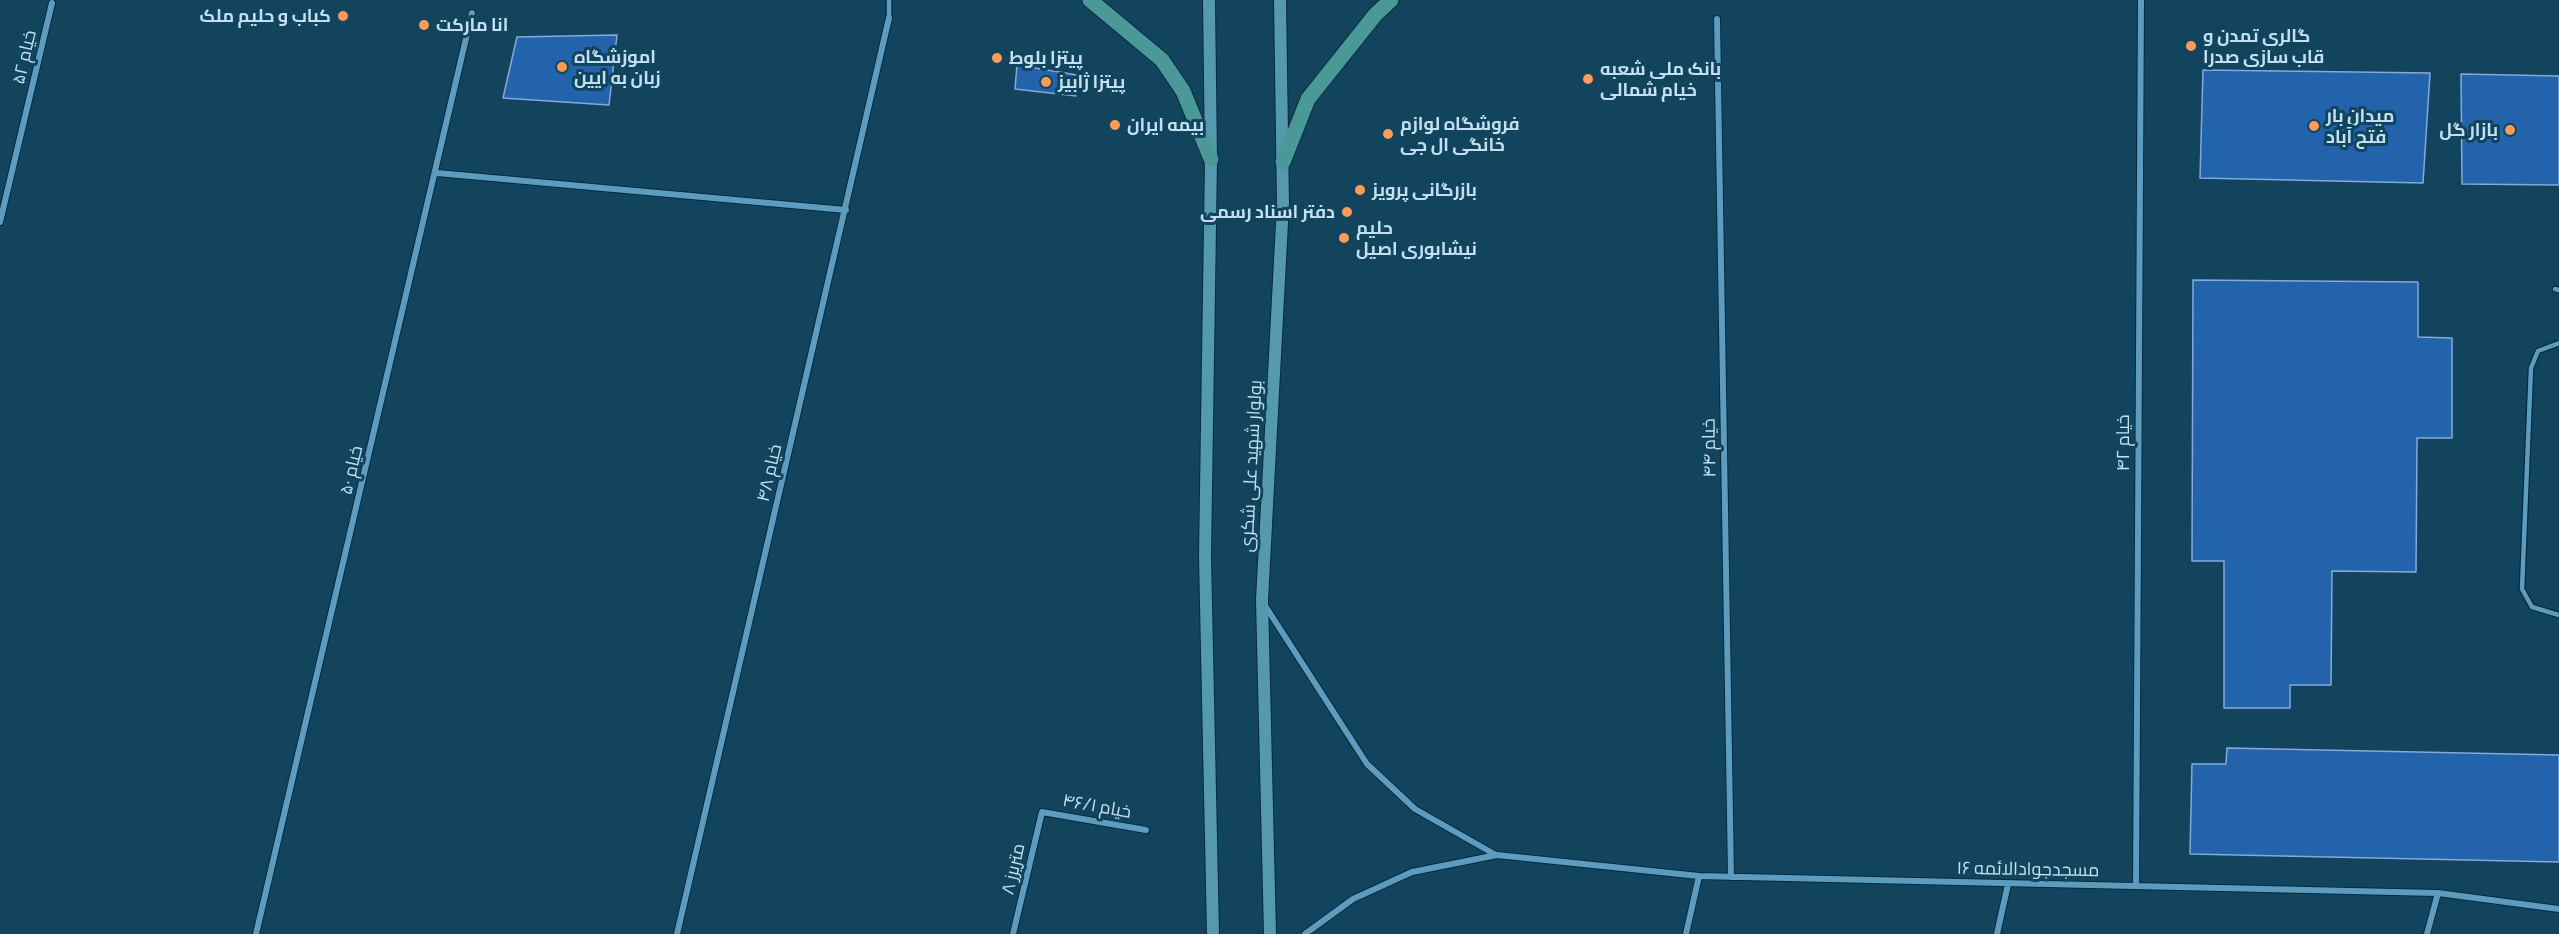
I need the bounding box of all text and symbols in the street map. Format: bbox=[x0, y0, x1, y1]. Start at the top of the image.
place label: کباب و حلیم ملک bbox=[200, 5, 331, 27]
marker: کباب و حلیم ملک bbox=[336, 9, 350, 23]
place label: انا مارکت bbox=[436, 14, 508, 36]
marker: انا مارکت bbox=[417, 18, 431, 32]
place label: گالری تمدن و قاب سازی صدرا bbox=[2203, 25, 2324, 68]
street label: خیام ۵۲ bbox=[7, 28, 41, 86]
marker: گالری تمدن و قاب سازی صدرا bbox=[2184, 39, 2198, 53]
place label: اموزشگاه زبان به ایین bbox=[574, 46, 661, 88]
place label: پیتزا بلوط bbox=[1009, 47, 1083, 69]
marker: پیتزا بلوط bbox=[990, 51, 1004, 65]
place label: بانک ملی شعبه خیام شمالی bbox=[1600, 58, 1721, 100]
marker: اموزشگاه زبان به ایین bbox=[555, 60, 569, 74]
place label: پیتزا ژابیز bbox=[1058, 71, 1125, 93]
marker: بانک ملی شعبه خیام شمالی bbox=[1581, 72, 1595, 86]
marker: پیتزا ژابیز bbox=[1039, 75, 1053, 89]
place label: میدان بار فتح آباد bbox=[2326, 105, 2394, 148]
place label: فروشگاه لوازم خانگی ال جی bbox=[1400, 113, 1519, 156]
place label: بیمه ایران bbox=[1127, 114, 1204, 136]
marker: بیمه ایران bbox=[1108, 118, 1122, 132]
marker: میدان بار فتح آباد bbox=[2307, 119, 2321, 133]
place label: بازار گل bbox=[2439, 119, 2498, 141]
marker: بازار گل bbox=[2503, 123, 2517, 137]
marker: فروشگاه لوازم خانگی ال جی bbox=[1381, 127, 1395, 141]
place label: بازرگانی پرویز bbox=[1372, 179, 1477, 201]
marker: بازرگانی پرویز bbox=[1353, 183, 1367, 197]
place label: دفتر اسناد رسمی bbox=[1200, 201, 1335, 223]
marker: دفتر اسناد رسمی bbox=[1340, 205, 1354, 219]
place label: حلیم نیشابوری اصیل bbox=[1356, 217, 1477, 260]
marker: حلیم نیشابوری اصیل bbox=[1337, 231, 1351, 245]
street label: بولوار شهید علی شکری bbox=[1236, 379, 1266, 553]
street label: خیام ۴۲ bbox=[2112, 415, 2134, 471]
street label: خیام ۴۴ bbox=[1698, 418, 1720, 478]
street label: خیام ۴۸ bbox=[752, 442, 786, 504]
street label: خیام ۵۰ bbox=[335, 443, 367, 497]
street label: خیام ۴۶/۱ bbox=[1061, 789, 1133, 823]
street label: ۸ متریرز bbox=[997, 841, 1029, 897]
street label: مسجدجوادالائمه ۱۶ bbox=[1956, 857, 2100, 881]

